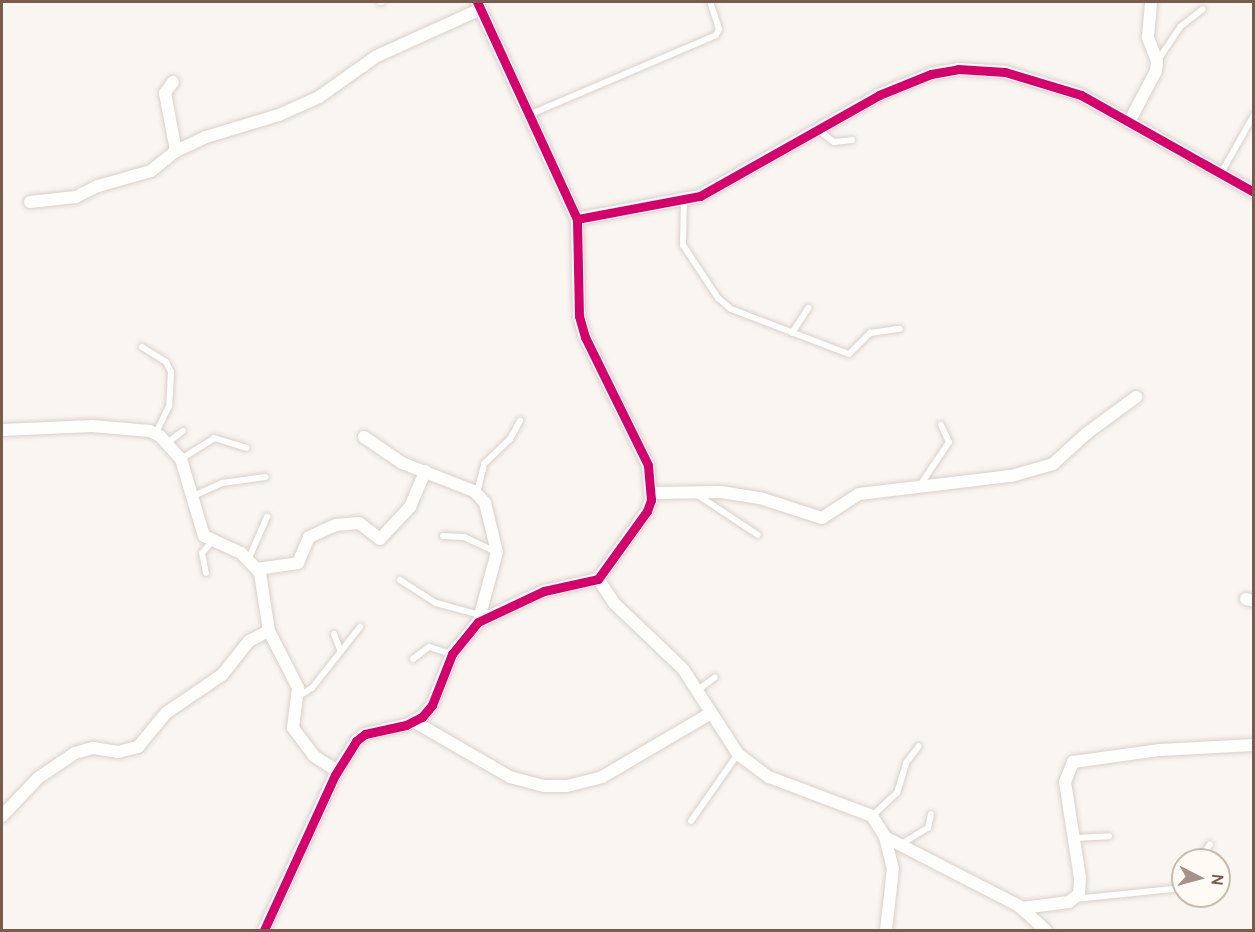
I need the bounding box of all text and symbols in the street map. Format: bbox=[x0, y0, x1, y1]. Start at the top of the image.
north arrow bbox=[1171, 848, 1231, 908]
text: N bbox=[1207, 873, 1227, 886]

